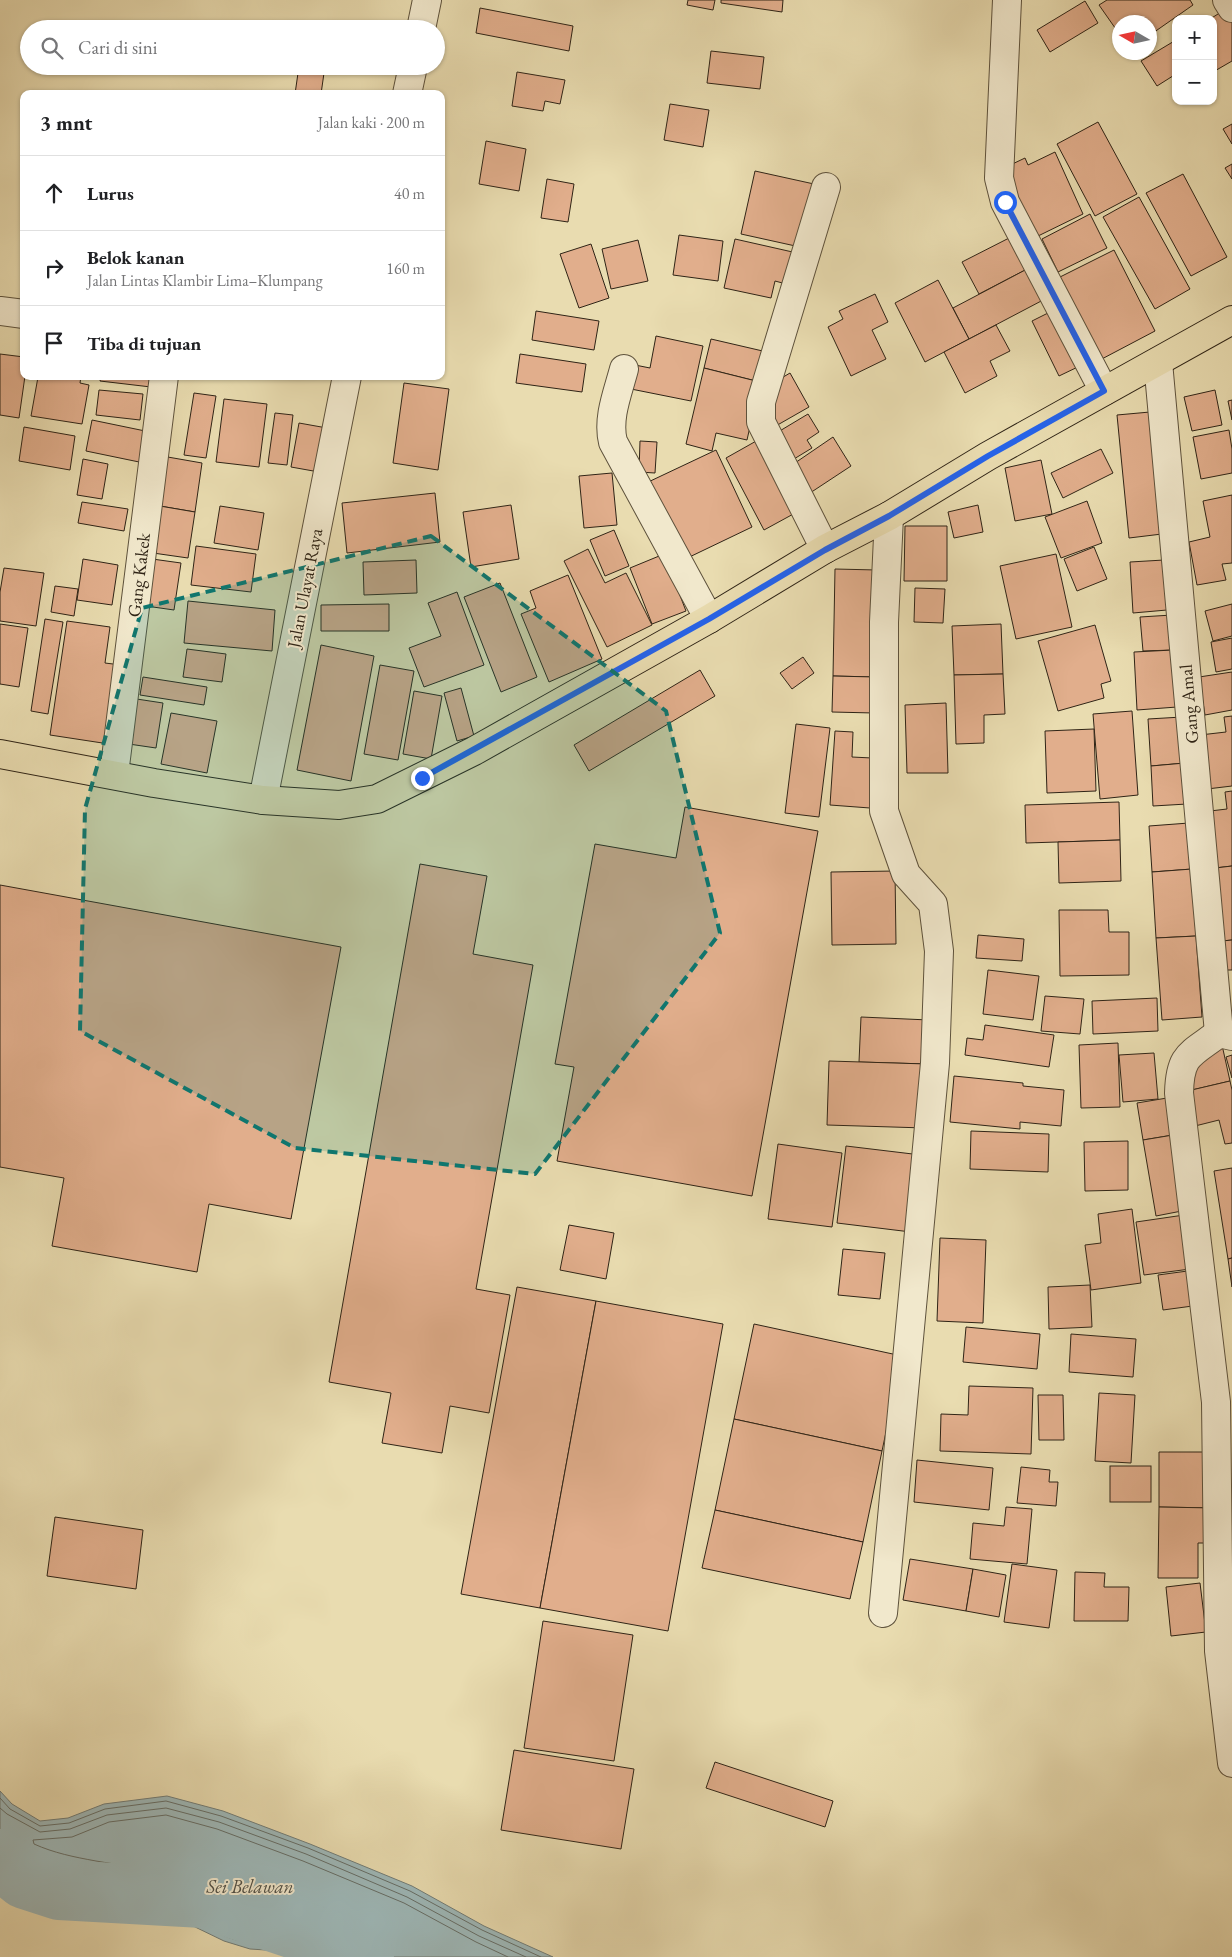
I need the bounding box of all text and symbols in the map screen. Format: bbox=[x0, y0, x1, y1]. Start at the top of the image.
north arrow bbox=[1112, 15, 1157, 60]
map controls bbox=[1172, 15, 1217, 105]
button: + bbox=[1172, 15, 1217, 60]
search box bbox=[20, 20, 445, 75]
icon: search bbox=[38, 34, 66, 62]
text: Cari di sini bbox=[78, 35, 157, 60]
button: − bbox=[1172, 60, 1217, 105]
text: 3 mnt bbox=[40, 109, 92, 136]
text: Jalan kaki · 200 m bbox=[318, 112, 425, 133]
icon: ahead bbox=[40, 179, 68, 207]
text: Lurus bbox=[87, 181, 134, 206]
text: 40 m bbox=[394, 183, 425, 204]
route start bbox=[994, 191, 1017, 214]
text: Belok kanan bbox=[87, 245, 185, 270]
icon: right bbox=[40, 254, 68, 282]
text: 160 m bbox=[386, 258, 425, 279]
text: Jalan Lintas Klambir Lima–Klumpang bbox=[87, 270, 323, 291]
icon: arrive bbox=[40, 329, 68, 357]
text: Tiba di tujuan bbox=[87, 331, 201, 356]
street label: Jalan Ulayat Raya bbox=[281, 525, 328, 652]
street label: Gang Kakek bbox=[122, 531, 155, 618]
street label: Gang Amal bbox=[1174, 664, 1203, 744]
route end bbox=[411, 767, 434, 790]
water label: Sei Belawan bbox=[205, 1874, 294, 1899]

